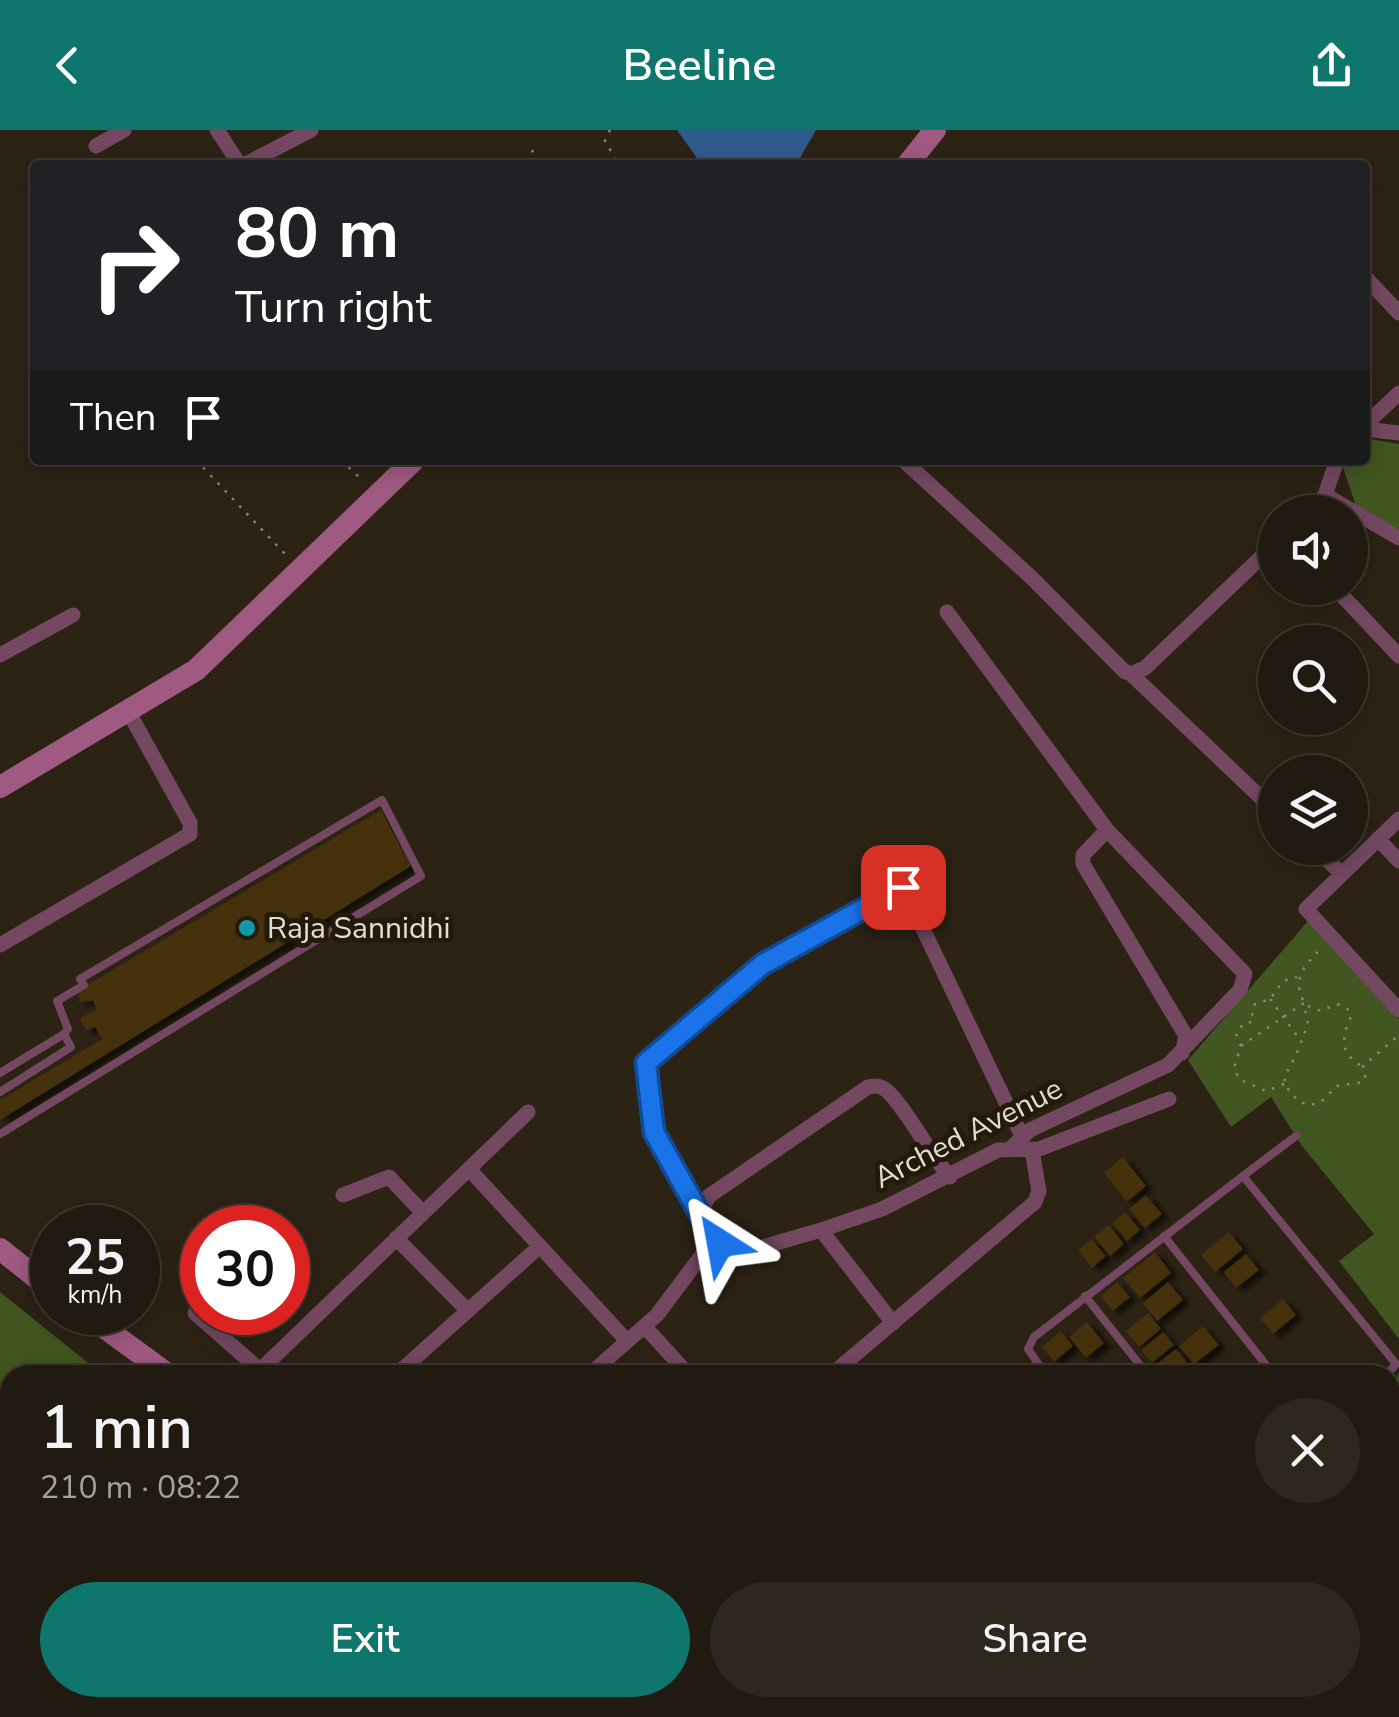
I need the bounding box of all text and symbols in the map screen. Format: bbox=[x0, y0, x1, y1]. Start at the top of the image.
text: Beeline bbox=[623, 35, 776, 96]
icon: back bbox=[40, 38, 95, 93]
icon: share bbox=[1304, 38, 1359, 93]
text: 80 m bbox=[235, 186, 399, 282]
icon: right bbox=[70, 200, 200, 330]
text: Turn right bbox=[235, 277, 432, 338]
icon: arrive bbox=[176, 390, 231, 445]
text: Then bbox=[70, 392, 156, 443]
map controls bbox=[1258, 495, 1368, 865]
button: sound bbox=[1258, 495, 1368, 605]
button: search bbox=[1258, 625, 1368, 735]
button: layers bbox=[1258, 755, 1368, 865]
pin bbox=[861, 845, 946, 930]
icon: arrive bbox=[876, 860, 931, 915]
place label: Raja Sannidhi bbox=[267, 908, 451, 949]
marker: Raja Sannidhi bbox=[236, 917, 258, 939]
street label: Arched Avenue bbox=[867, 1068, 1070, 1199]
position arrow bbox=[668, 1191, 772, 1295]
speed limit sign: 30 bbox=[180, 1205, 310, 1335]
text: 25 bbox=[65, 1223, 125, 1292]
text: km/h bbox=[67, 1278, 123, 1312]
text: 1 min bbox=[40, 1387, 193, 1469]
button: close bbox=[1255, 1398, 1360, 1503]
text: 210 m · 08:22 bbox=[40, 1466, 241, 1509]
button: Exit bbox=[40, 1582, 690, 1697]
button: Share bbox=[710, 1582, 1360, 1697]

